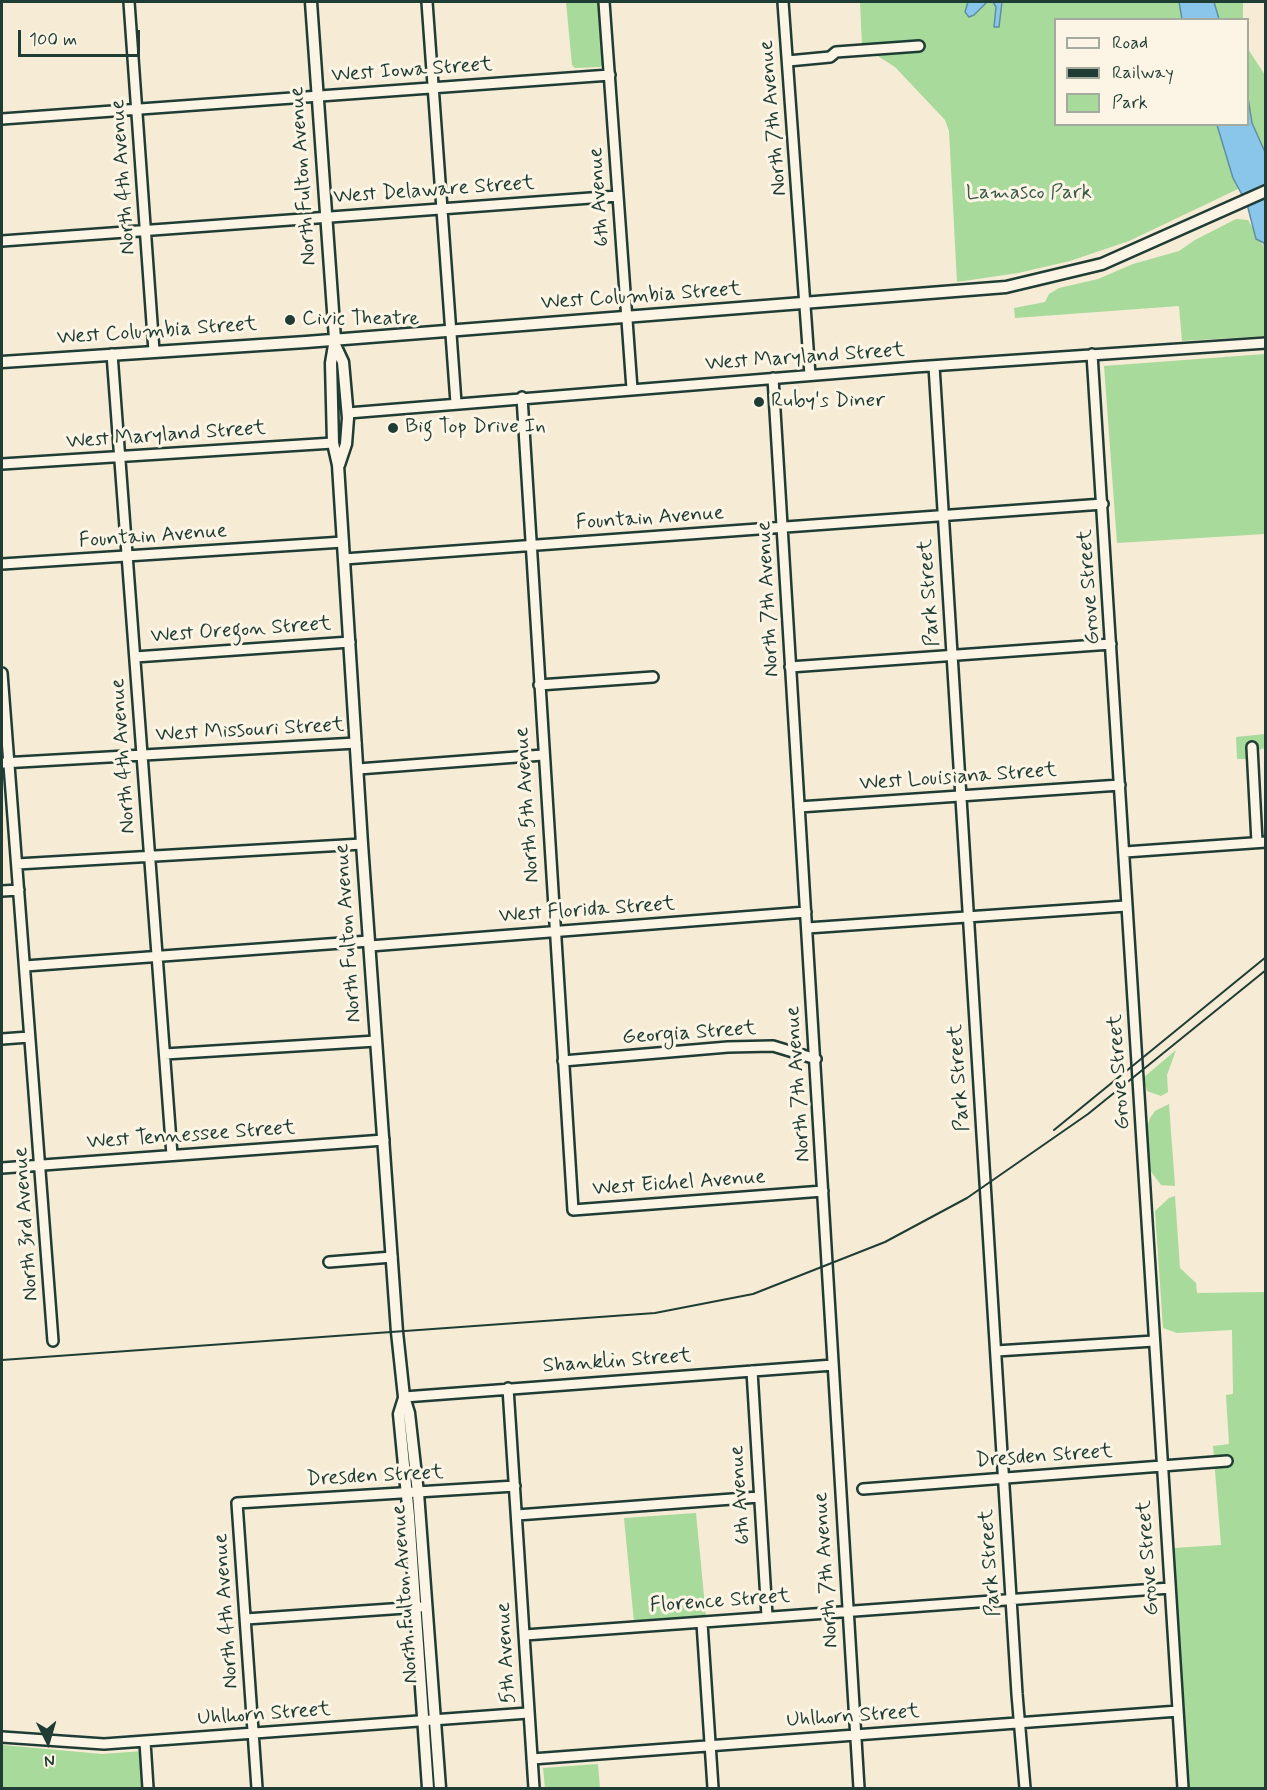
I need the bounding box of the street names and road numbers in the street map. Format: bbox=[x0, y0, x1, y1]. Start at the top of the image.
street label: North 7th Avenue bbox=[755, 39, 793, 197]
street label: West Iowa Street bbox=[331, 53, 493, 89]
street label: North Fulton Avenue bbox=[285, 86, 323, 266]
street label: North 4th Avenue bbox=[106, 98, 142, 256]
street label: 6th Avenue bbox=[584, 146, 616, 248]
street label: West Delaware Street bbox=[333, 171, 535, 211]
street label: West Columbia Street bbox=[540, 277, 742, 317]
street label: West Columbia Street bbox=[56, 312, 258, 352]
street label: West Maryland Street bbox=[704, 338, 906, 378]
street label: West Maryland Street bbox=[65, 416, 267, 456]
street label: Fountain Avenue bbox=[575, 501, 725, 537]
street label: Fountain Avenue bbox=[78, 519, 228, 555]
street label: North 7th Avenue bbox=[752, 520, 786, 678]
street label: Grove Street bbox=[1073, 528, 1107, 646]
street label: Park Street bbox=[914, 538, 946, 648]
street label: West Oregon Street bbox=[150, 612, 332, 650]
street label: North 4th Avenue bbox=[106, 677, 142, 835]
street label: West Missouri Street bbox=[155, 713, 345, 749]
street label: North 5th Avenue bbox=[510, 726, 546, 884]
street label: West Louisiana Street bbox=[858, 759, 1058, 797]
street label: North Fulton Avenue bbox=[330, 843, 368, 1023]
street label: West Florida Street bbox=[498, 892, 676, 930]
street label: North 7th Avenue bbox=[781, 1005, 817, 1163]
street label: Grove Street bbox=[1103, 1013, 1137, 1131]
street label: Georgia Street bbox=[621, 1017, 757, 1051]
street label: Park Street bbox=[944, 1023, 976, 1133]
street label: West Tennessee Street bbox=[86, 1116, 296, 1156]
street label: North 3rd Avenue bbox=[9, 1146, 45, 1302]
street label: West Eichel Avenue bbox=[592, 1165, 766, 1203]
street label: Shanklin Street bbox=[542, 1344, 692, 1380]
street label: Dresden Street bbox=[975, 1440, 1113, 1474]
street label: 6th Avenue bbox=[725, 1444, 757, 1546]
street label: Dresden Street bbox=[306, 1461, 444, 1493]
street label: North 7th Avenue bbox=[809, 1491, 845, 1649]
street label: Grove Street bbox=[1132, 1499, 1166, 1617]
street label: North Fulton Avenue bbox=[387, 1504, 425, 1684]
street label: Park Street bbox=[975, 1508, 1007, 1618]
street label: North 4th Avenue bbox=[209, 1532, 245, 1690]
street label: Florence Street bbox=[649, 1585, 791, 1619]
street label: 5th Avenue bbox=[492, 1602, 522, 1704]
street label: Uhlhorn Street bbox=[197, 1698, 331, 1732]
street label: Uhlhorn Street bbox=[786, 1700, 920, 1734]

